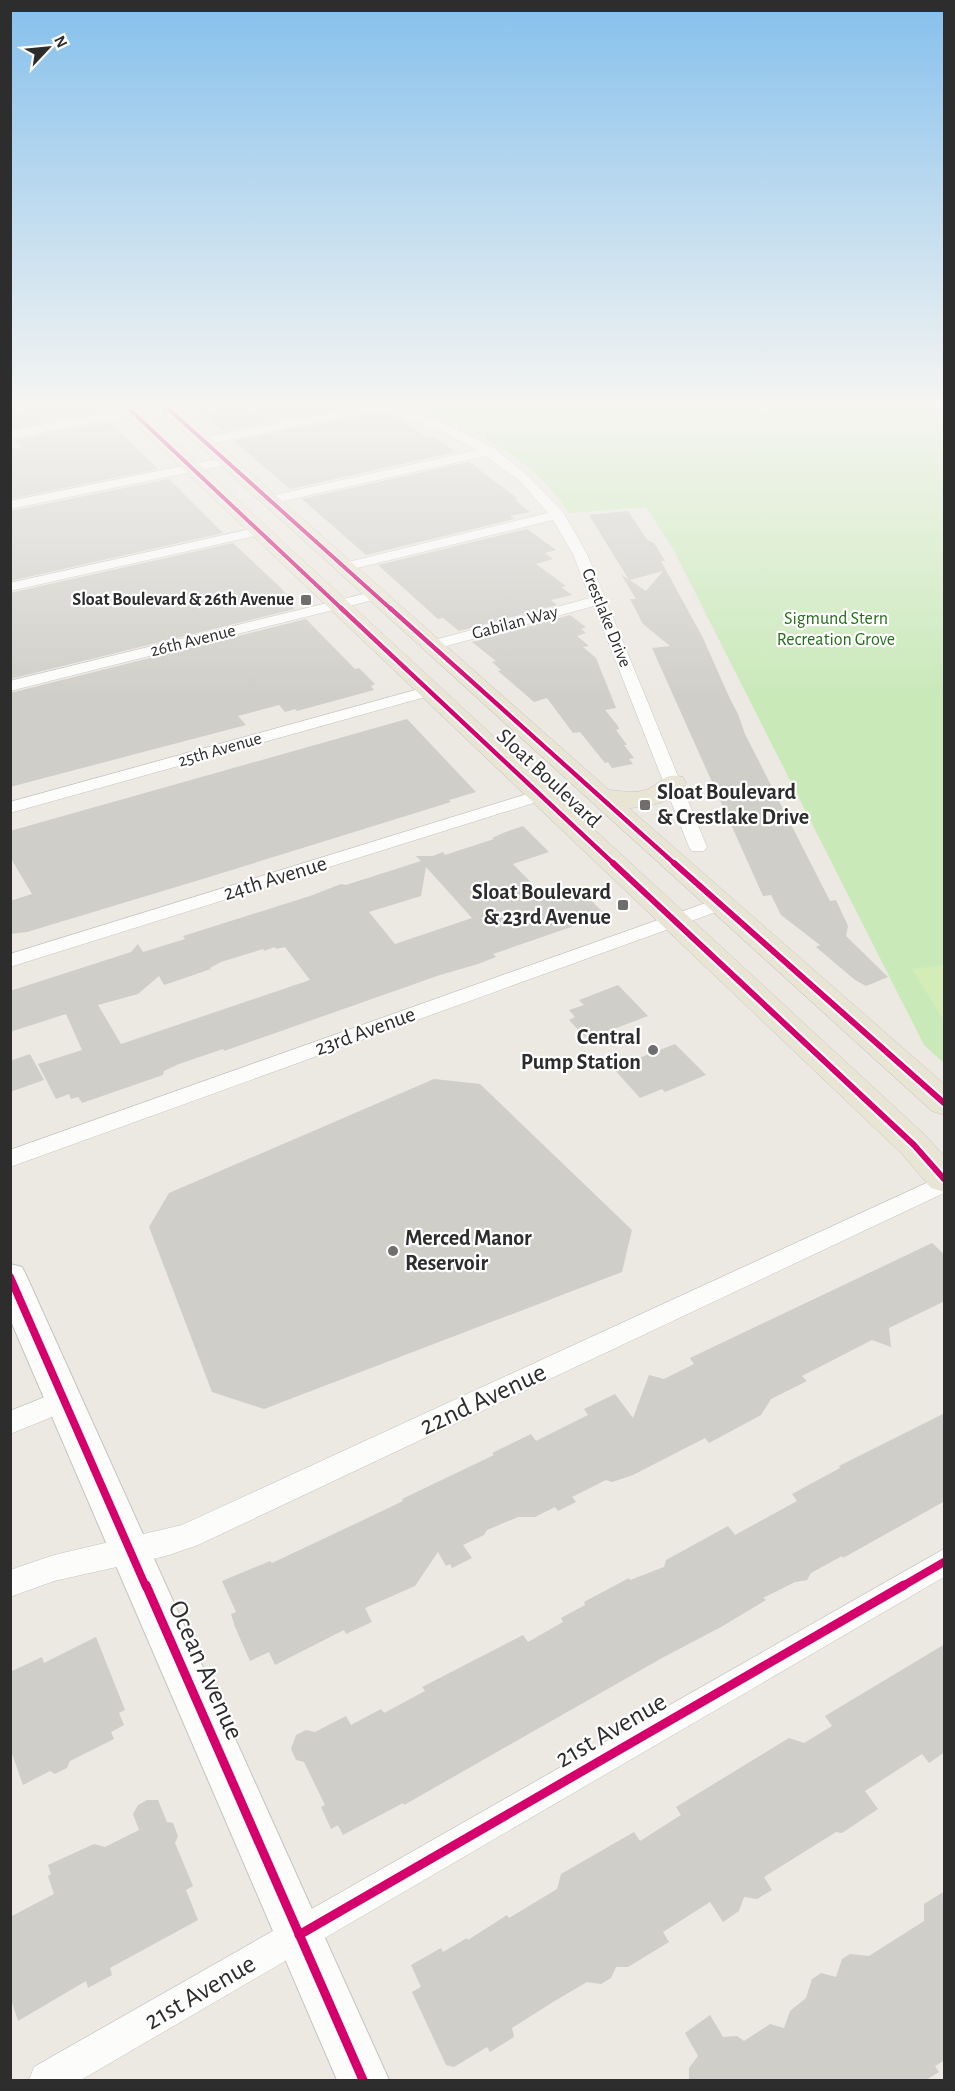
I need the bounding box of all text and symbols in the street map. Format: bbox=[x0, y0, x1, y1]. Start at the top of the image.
north arrow bbox=[18, 18, 78, 78]
text: N bbox=[51, 33, 70, 50]
street label: Crestlake Drive bbox=[578, 566, 634, 670]
place label: Sloat Boulevard & 26th Avenue bbox=[72, 591, 294, 609]
marker: Sloat Boulevard & 26th Avenue bbox=[299, 593, 313, 607]
street label: Gabilan Way bbox=[470, 603, 560, 643]
park label: Sigmund Stern Recreation Grove bbox=[777, 610, 895, 649]
street label: 26th Avenue bbox=[149, 622, 237, 660]
street label: Sloat Boulevard bbox=[493, 724, 605, 832]
street label: 25th Avenue bbox=[176, 729, 264, 771]
place label: Sloat Boulevard & Crestlake Drive bbox=[657, 781, 809, 828]
marker: Sloat Boulevard & Crestlake Drive bbox=[638, 798, 652, 812]
street label: 24th Avenue bbox=[221, 852, 329, 904]
place label: Sloat Boulevard & 23rd Avenue bbox=[472, 881, 611, 928]
marker: Sloat Boulevard & 23rd Avenue bbox=[616, 898, 630, 912]
street label: 23rd Avenue bbox=[312, 1003, 418, 1059]
place label: Central Pump Station bbox=[521, 1026, 641, 1073]
marker: Central Pump Station bbox=[646, 1043, 660, 1057]
place label: Merced Manor Reservoir bbox=[405, 1227, 532, 1274]
marker: Merced Manor Reservoir bbox=[386, 1244, 400, 1258]
street label: 22nd Avenue bbox=[416, 1358, 550, 1440]
street label: Ocean Avenue bbox=[163, 1596, 249, 1744]
street label: 21st Avenue bbox=[551, 1687, 671, 1773]
street label: 21st Avenue bbox=[140, 1949, 260, 2035]

